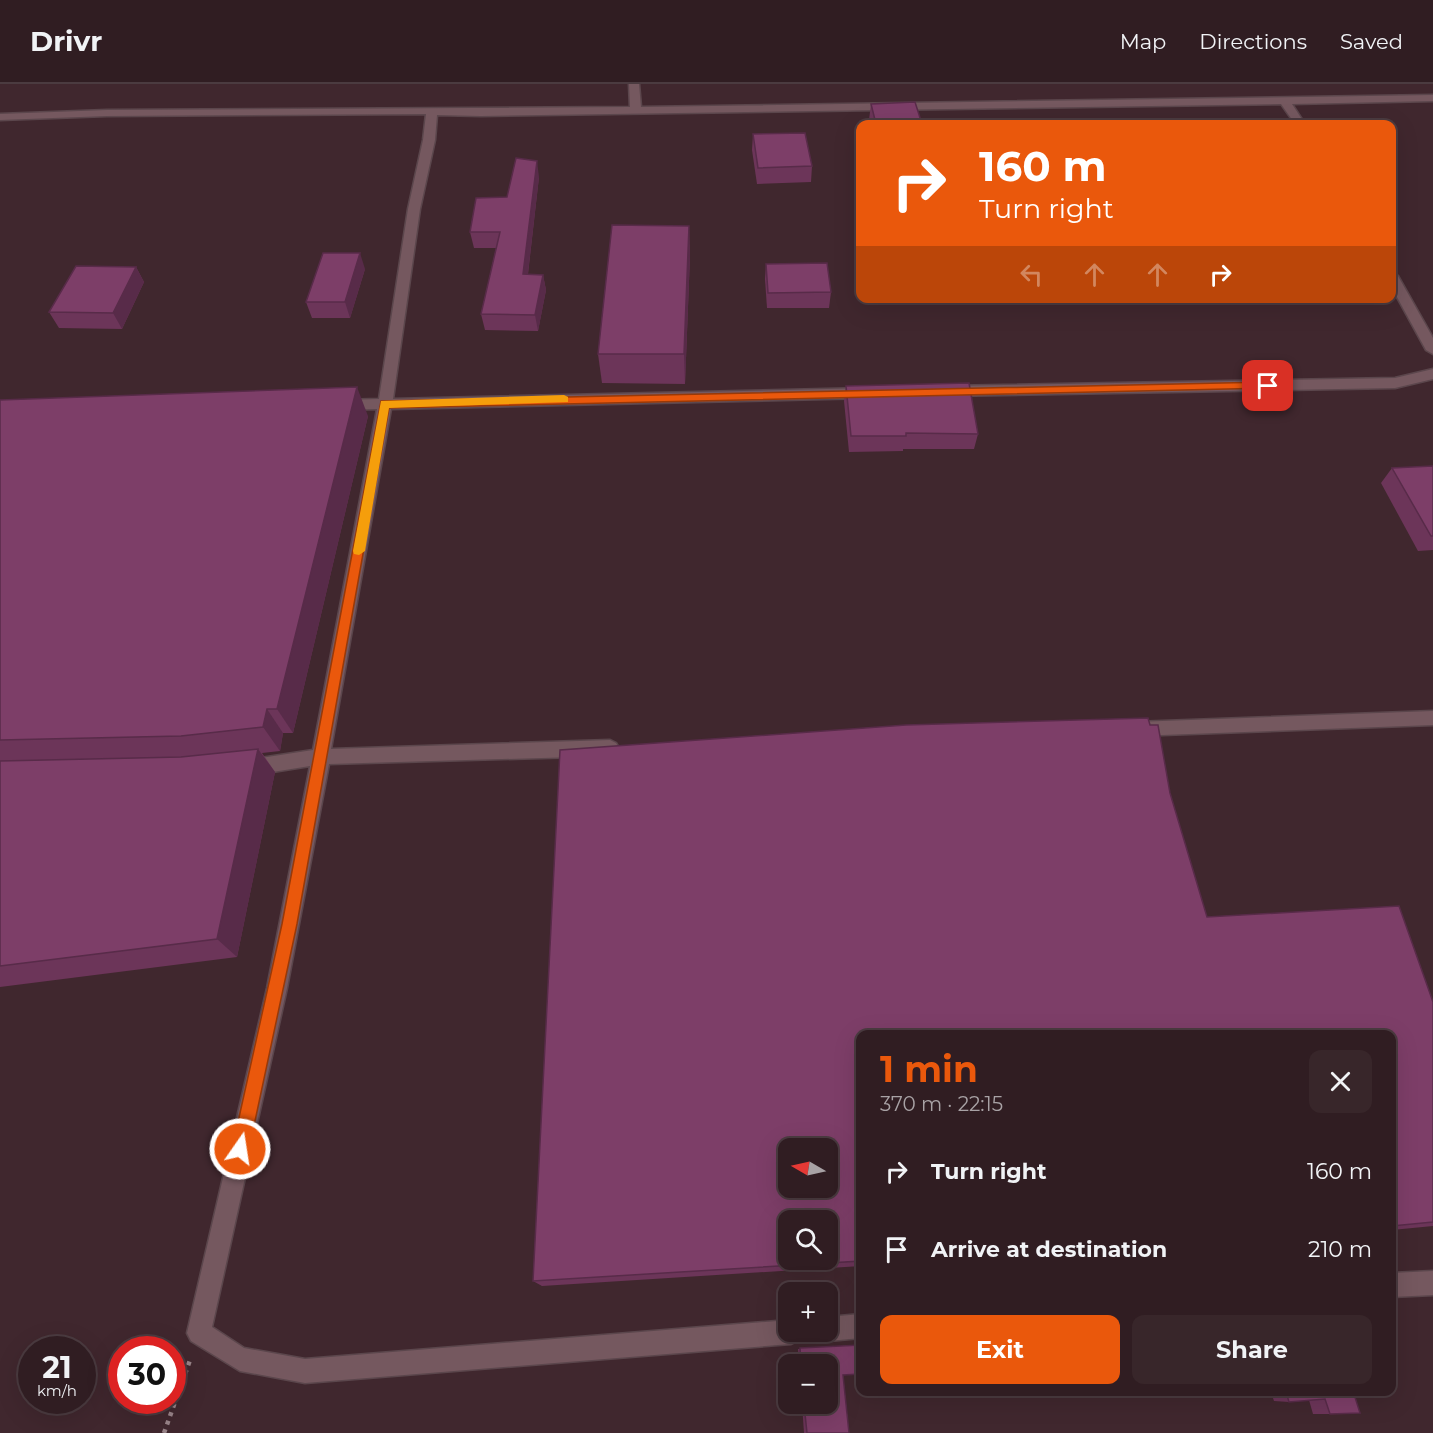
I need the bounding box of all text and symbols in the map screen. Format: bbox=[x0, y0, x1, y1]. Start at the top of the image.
text: Drivr bbox=[30, 24, 102, 58]
text: Map bbox=[1120, 29, 1166, 54]
text: Directions bbox=[1199, 29, 1307, 54]
text: Saved bbox=[1340, 29, 1403, 54]
text: 160 m bbox=[979, 140, 1107, 192]
icon: right bbox=[880, 144, 958, 222]
text: Turn right bbox=[979, 192, 1114, 225]
icon: left bbox=[1015, 258, 1048, 291]
icon: ahead bbox=[1078, 258, 1111, 291]
icon: ahead bbox=[1141, 258, 1174, 291]
icon: right bbox=[1204, 258, 1237, 291]
pin bbox=[1242, 360, 1293, 411]
icon: arrive bbox=[1251, 369, 1284, 402]
text: 1 min bbox=[880, 1047, 978, 1091]
button: close bbox=[1309, 1050, 1372, 1113]
text: 370 m · 22:15 bbox=[880, 1092, 1003, 1116]
position arrow bbox=[208, 1117, 272, 1181]
north arrow bbox=[778, 1138, 838, 1198]
map controls bbox=[778, 1138, 838, 1414]
icon: right bbox=[880, 1155, 913, 1188]
text: Turn right bbox=[931, 1158, 1046, 1185]
text: 160 m bbox=[1307, 1158, 1372, 1185]
button: search bbox=[778, 1210, 838, 1270]
icon: arrive bbox=[880, 1233, 913, 1266]
text: Arrive at destination bbox=[931, 1236, 1167, 1263]
text: 210 m bbox=[1308, 1236, 1372, 1263]
button: + bbox=[778, 1282, 838, 1342]
button: Exit bbox=[880, 1315, 1120, 1384]
button: Share bbox=[1132, 1315, 1372, 1384]
speed limit sign: 30 bbox=[108, 1336, 186, 1414]
text: 21 bbox=[42, 1349, 72, 1386]
button: − bbox=[778, 1354, 838, 1414]
text: km/h bbox=[37, 1381, 77, 1400]

